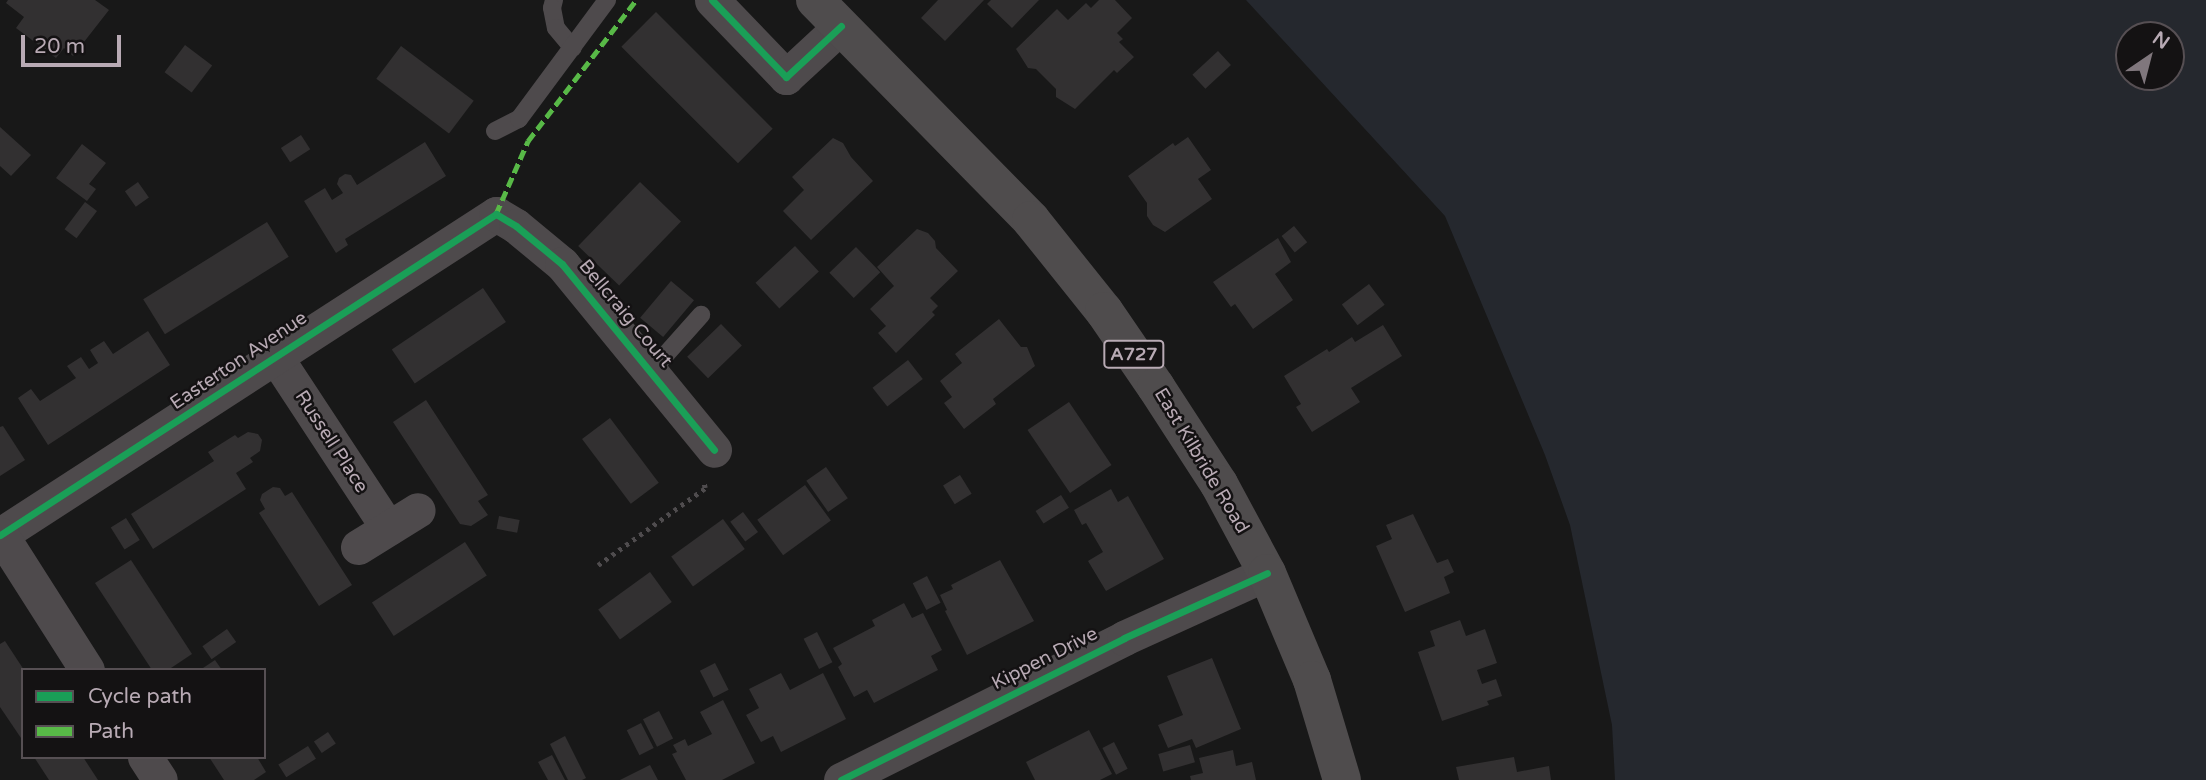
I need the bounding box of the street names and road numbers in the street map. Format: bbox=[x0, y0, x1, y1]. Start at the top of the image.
street label: Bellcraig Court bbox=[573, 256, 677, 372]
street label: Easterton Avenue bbox=[166, 307, 312, 415]
road number: A727 bbox=[1102, 340, 1166, 368]
street label: East Kilbride Road bbox=[1149, 384, 1253, 538]
street label: Russell Place bbox=[289, 387, 373, 497]
street label: Kippen Drive bbox=[988, 623, 1102, 695]

